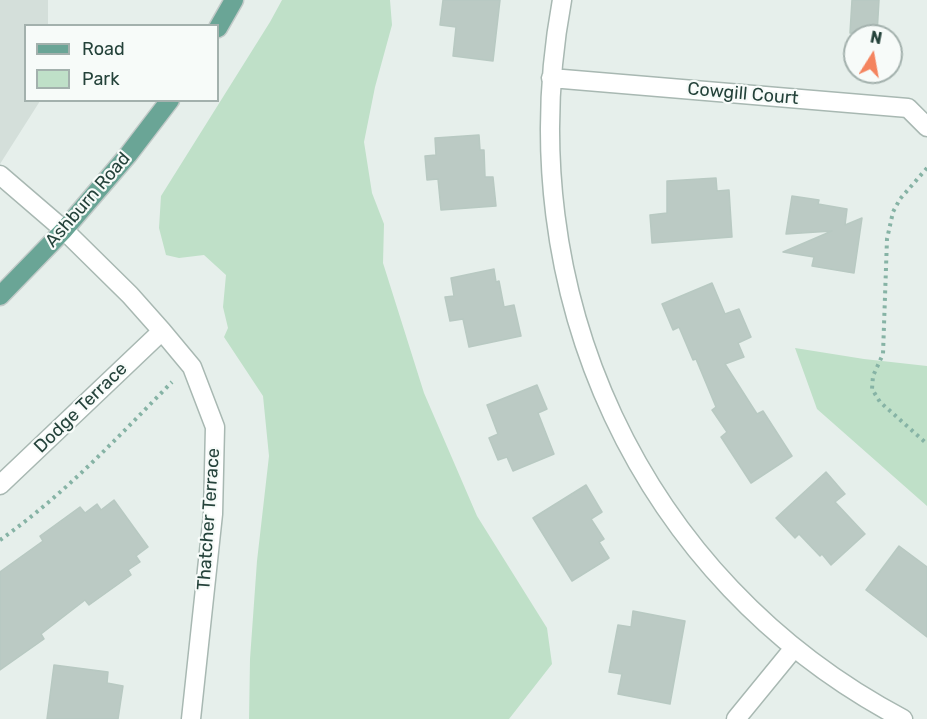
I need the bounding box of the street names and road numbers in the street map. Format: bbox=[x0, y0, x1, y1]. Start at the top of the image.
street label: Cowgill Court bbox=[686, 78, 800, 110]
street label: Ashburn Road bbox=[41, 148, 135, 252]
street label: Dodge Terrace bbox=[30, 358, 132, 458]
street label: Thatcher Terrace bbox=[193, 447, 225, 591]

